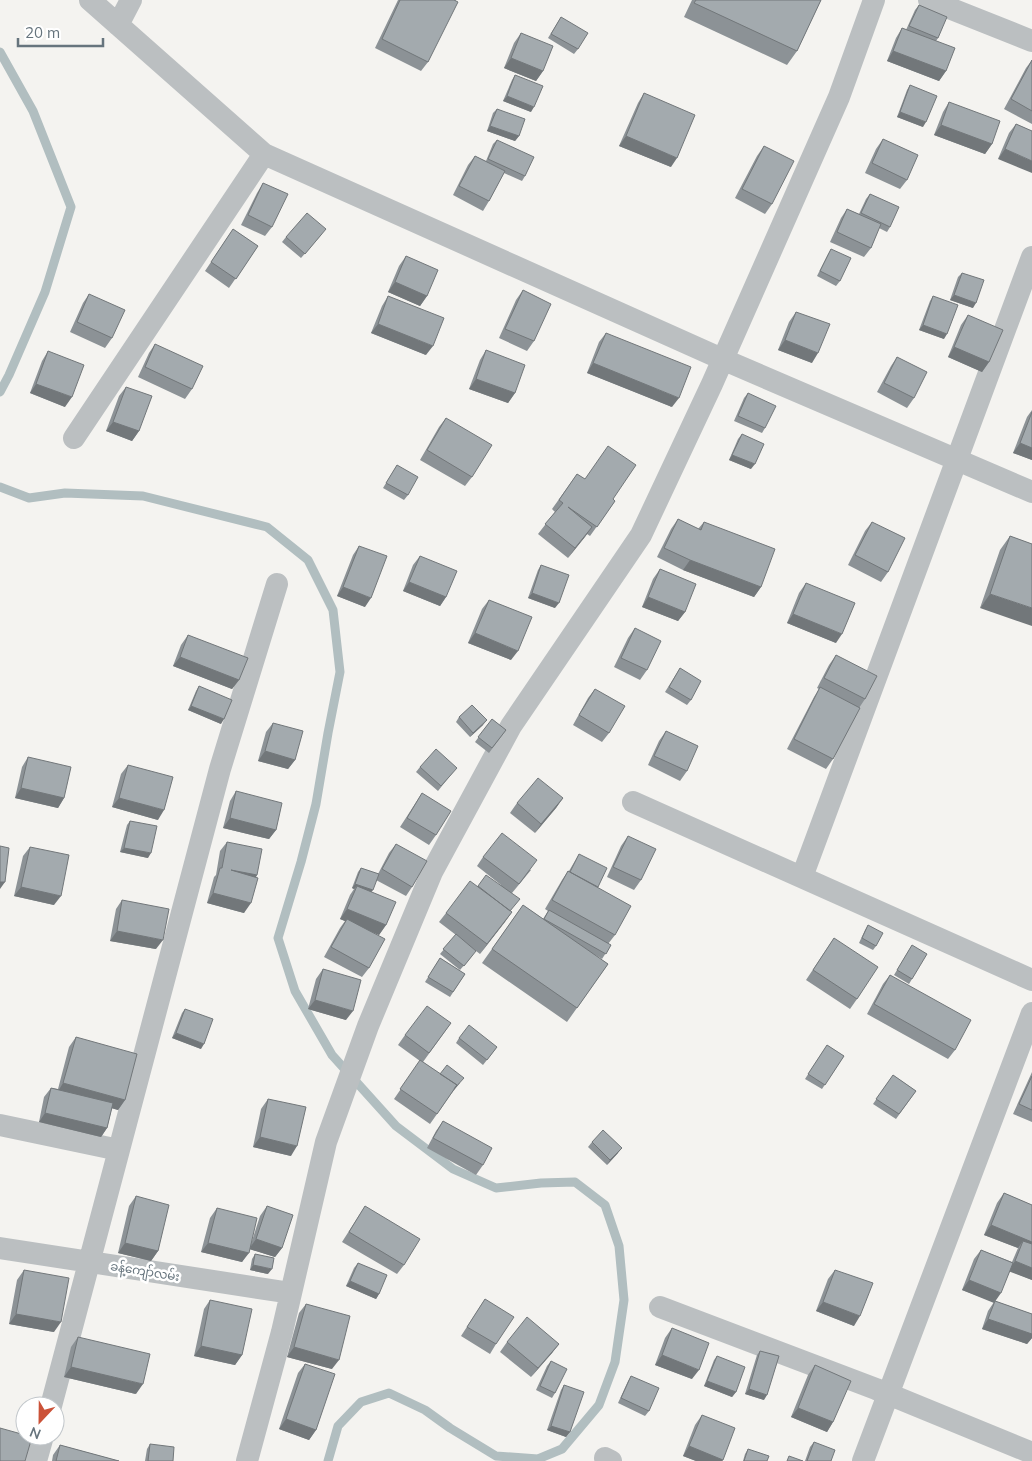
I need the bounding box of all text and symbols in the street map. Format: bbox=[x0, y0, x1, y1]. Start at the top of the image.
scale bar bbox=[18, 15, 102, 47]
text: 20 m bbox=[25, 23, 60, 42]
street label: ခန့်ကျော်လမ်း bbox=[109, 1257, 181, 1287]
north arrow bbox=[15, 1396, 65, 1446]
text: N bbox=[27, 1423, 43, 1443]

